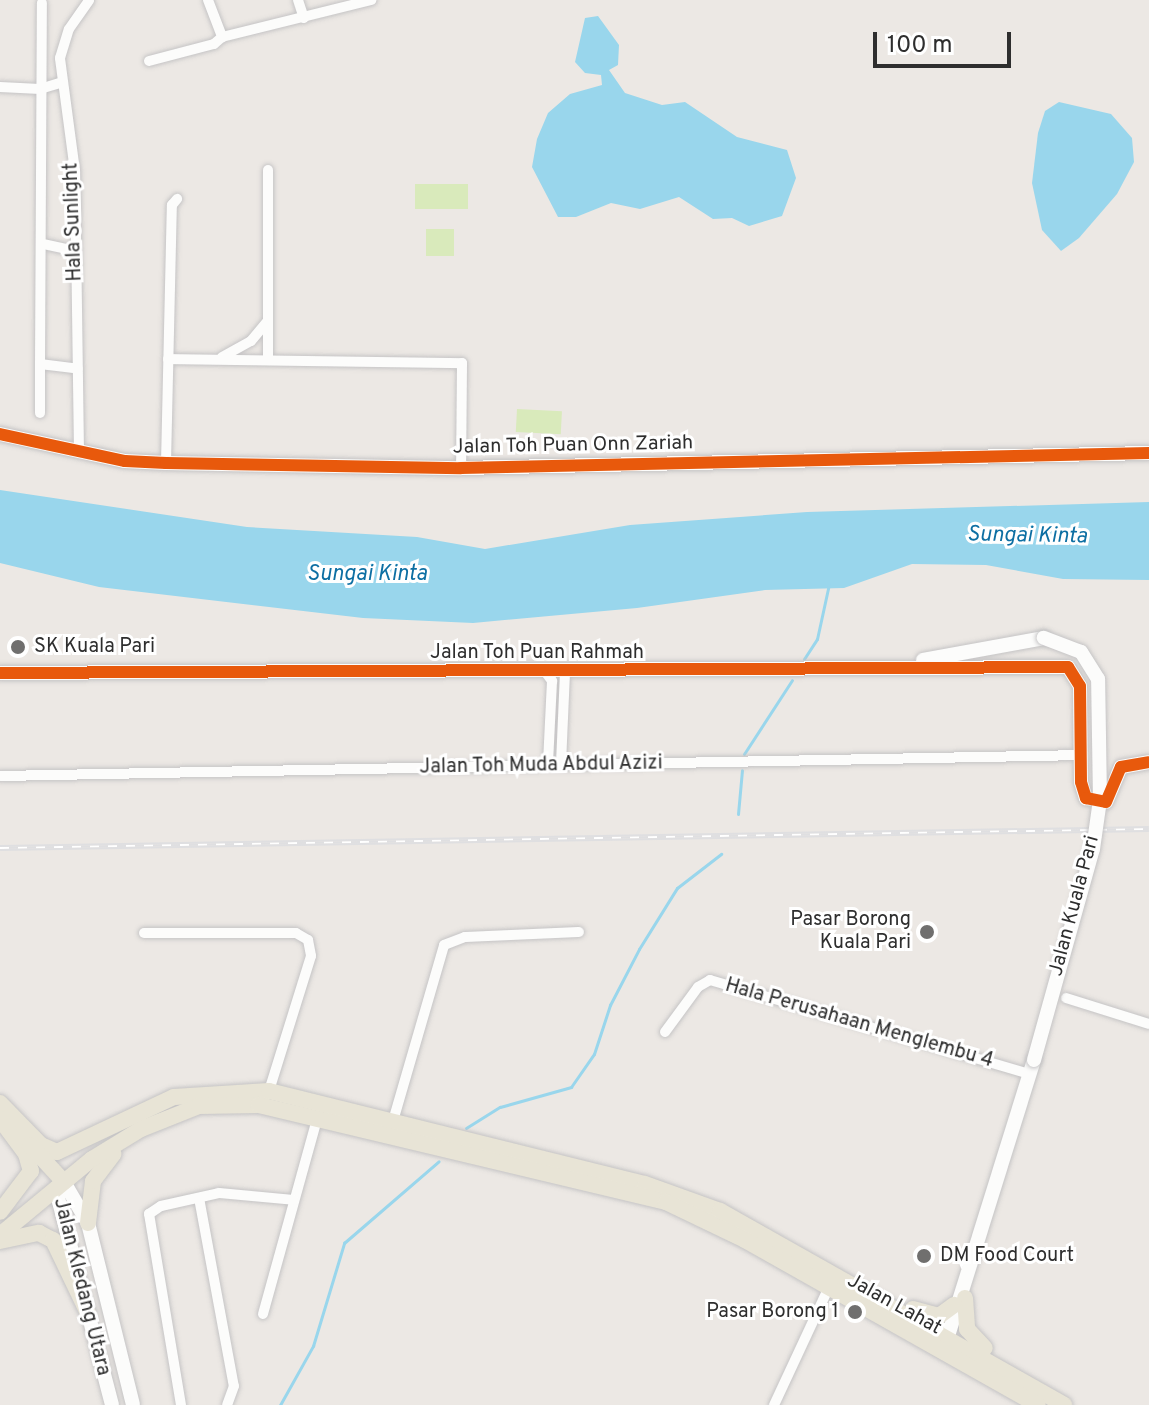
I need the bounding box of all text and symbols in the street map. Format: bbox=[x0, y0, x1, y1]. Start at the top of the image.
scale bar bbox=[877, 16, 1015, 66]
text: 100 m bbox=[887, 31, 953, 61]
street label: Hala Sunlight bbox=[60, 162, 88, 282]
street label: Jalan Toh Puan Onn Zariah bbox=[452, 432, 694, 460]
water label: Sungai Kinta bbox=[967, 522, 1087, 550]
water label: Sungai Kinta bbox=[307, 562, 427, 588]
place label: SK Kuala Pari bbox=[34, 635, 155, 659]
marker: SK Kuala Pari bbox=[9, 638, 27, 656]
street label: Jalan Toh Puan Rahmah bbox=[430, 641, 644, 665]
street label: Jalan Toh Muda Abdul Azizi bbox=[418, 752, 664, 780]
street label: Jalan Kuala Pari bbox=[1045, 833, 1105, 979]
place label: Pasar Borong Kuala Pari bbox=[790, 908, 911, 955]
marker: Pasar Borong Kuala Pari bbox=[918, 923, 936, 941]
street label: Hala Perusahaan Menglembu 4 bbox=[722, 974, 996, 1074]
street label: Jalan Kledang Utara bbox=[47, 1196, 115, 1378]
place label: DM Food Court bbox=[940, 1244, 1074, 1268]
marker: DM Food Court bbox=[915, 1247, 933, 1265]
street label: Jalan Lahat bbox=[843, 1269, 945, 1341]
place label: Pasar Borong 1 bbox=[706, 1300, 839, 1324]
marker: Pasar Borong 1 bbox=[846, 1303, 864, 1321]

